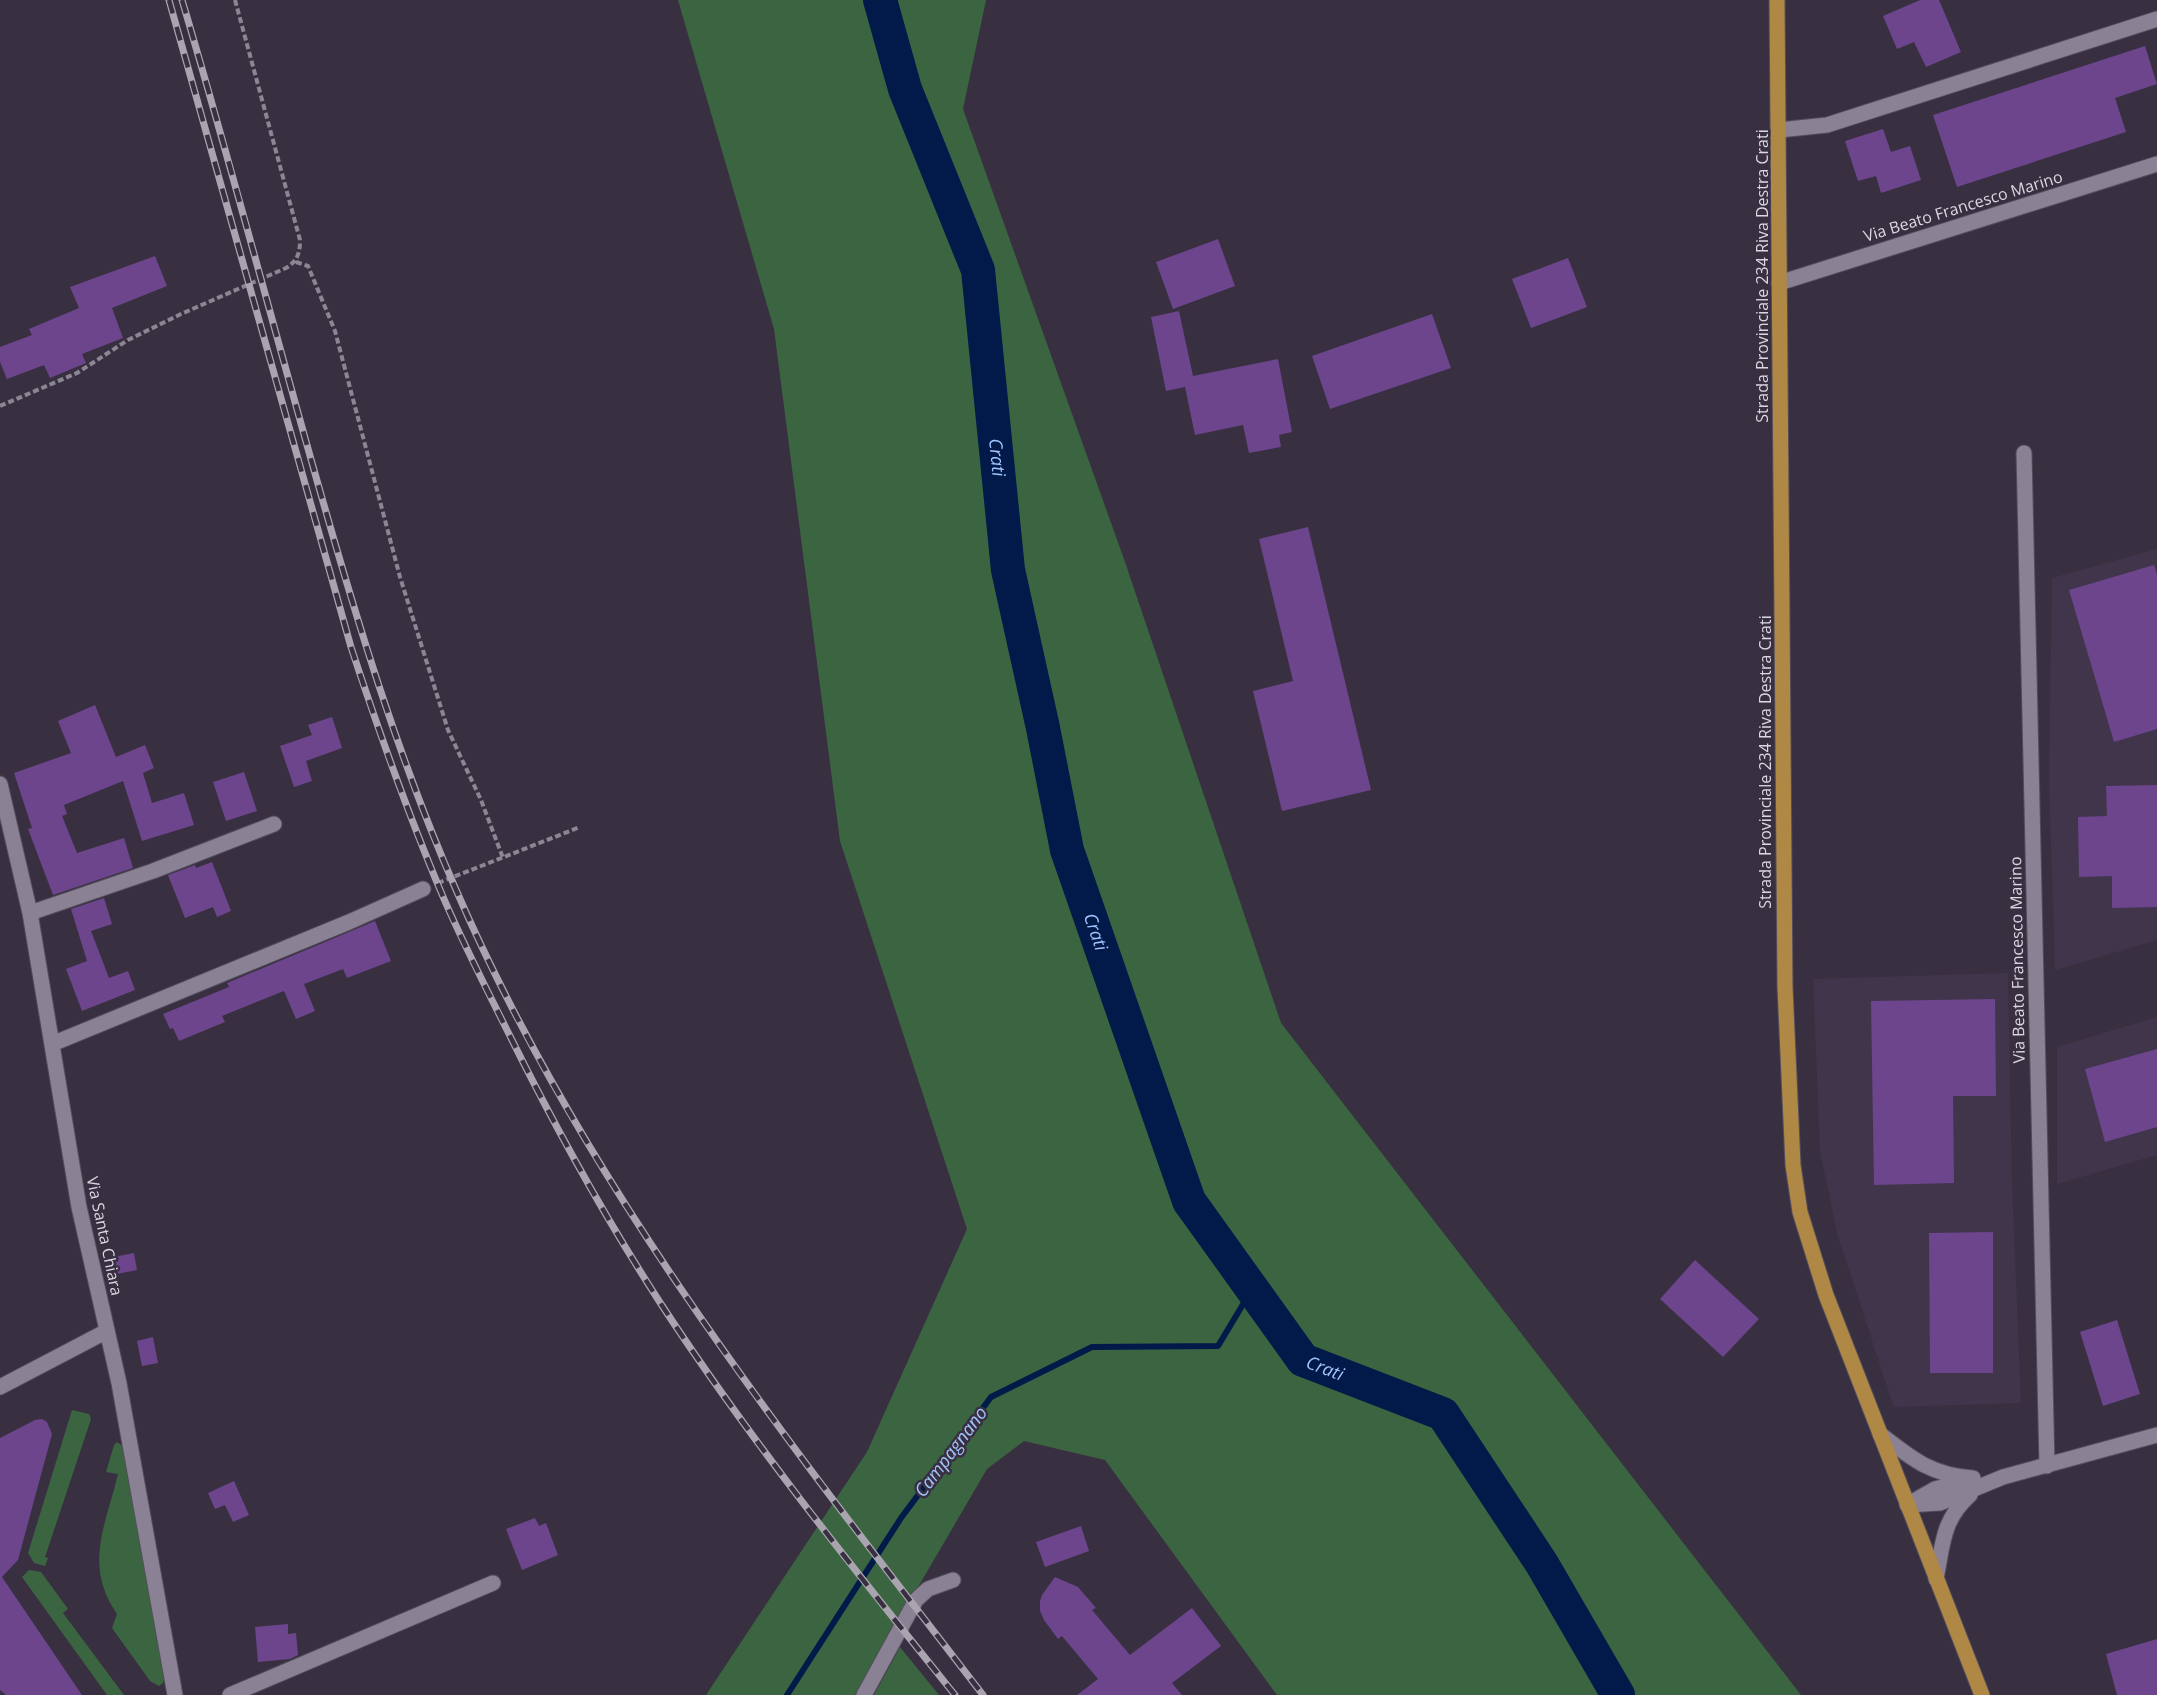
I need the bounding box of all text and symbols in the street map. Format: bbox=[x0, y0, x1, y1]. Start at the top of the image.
street label: Strada Provinciale 234 Riva Destra Crati bbox=[1751, 129, 1773, 423]
street label: Via Beato Francesco Marino bbox=[1861, 165, 2065, 247]
water label: Crati bbox=[984, 437, 1012, 478]
street label: Strada Provinciale 234 Riva Destra Crati bbox=[1754, 615, 1776, 909]
street label: Via Beato Francesco Marino bbox=[2004, 856, 2030, 1064]
water label: Crati bbox=[1079, 910, 1114, 954]
street label: Via Santa Chiara bbox=[82, 1174, 128, 1298]
water label: Crati bbox=[1303, 1349, 1348, 1386]
water label: Campagnano bbox=[908, 1401, 992, 1502]

